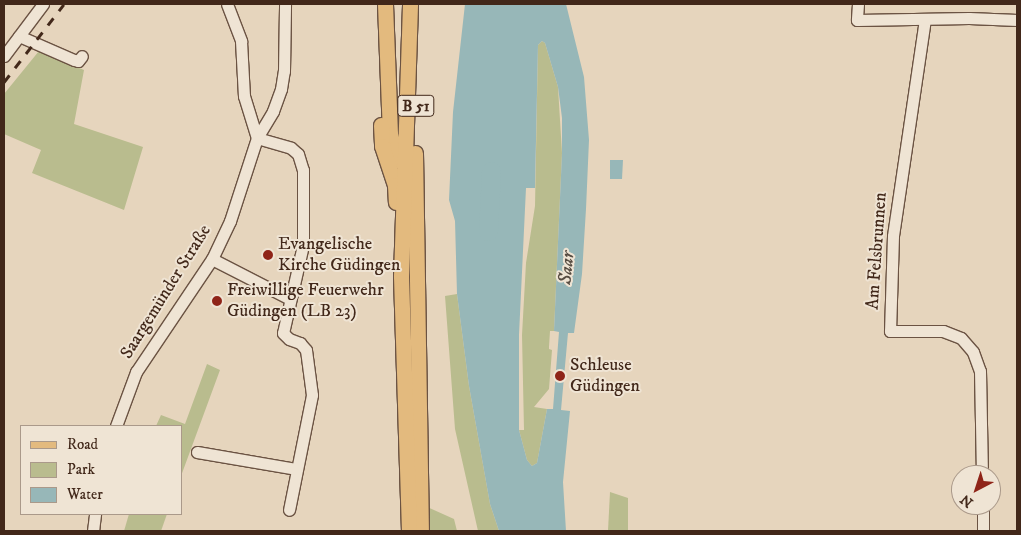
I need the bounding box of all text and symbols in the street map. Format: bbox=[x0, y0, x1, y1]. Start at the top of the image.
road number: B 51 bbox=[397, 92, 435, 120]
street label: Am Felsbrunnen bbox=[862, 192, 892, 310]
street label: Saargemünder Straße bbox=[116, 221, 216, 363]
place label: Evangelische Kirche Güdingen bbox=[278, 234, 400, 276]
marker: Evangelische Kirche Güdingen bbox=[262, 249, 274, 261]
water label: Saar bbox=[554, 250, 580, 286]
place label: Freiwillige Feuerwehr Güdingen (LB 23) bbox=[227, 280, 384, 322]
marker: Freiwillige Feuerwehr Güdingen (LB 23) bbox=[211, 295, 223, 307]
place label: Schleuse Güdingen bbox=[570, 355, 640, 398]
marker: Schleuse Güdingen bbox=[554, 370, 566, 382]
legend bbox=[20, 425, 182, 515]
text: Road bbox=[67, 435, 98, 454]
text: Park bbox=[67, 460, 95, 479]
north arrow bbox=[951, 465, 1001, 515]
text: Water bbox=[67, 485, 103, 504]
text: N bbox=[957, 490, 977, 511]

